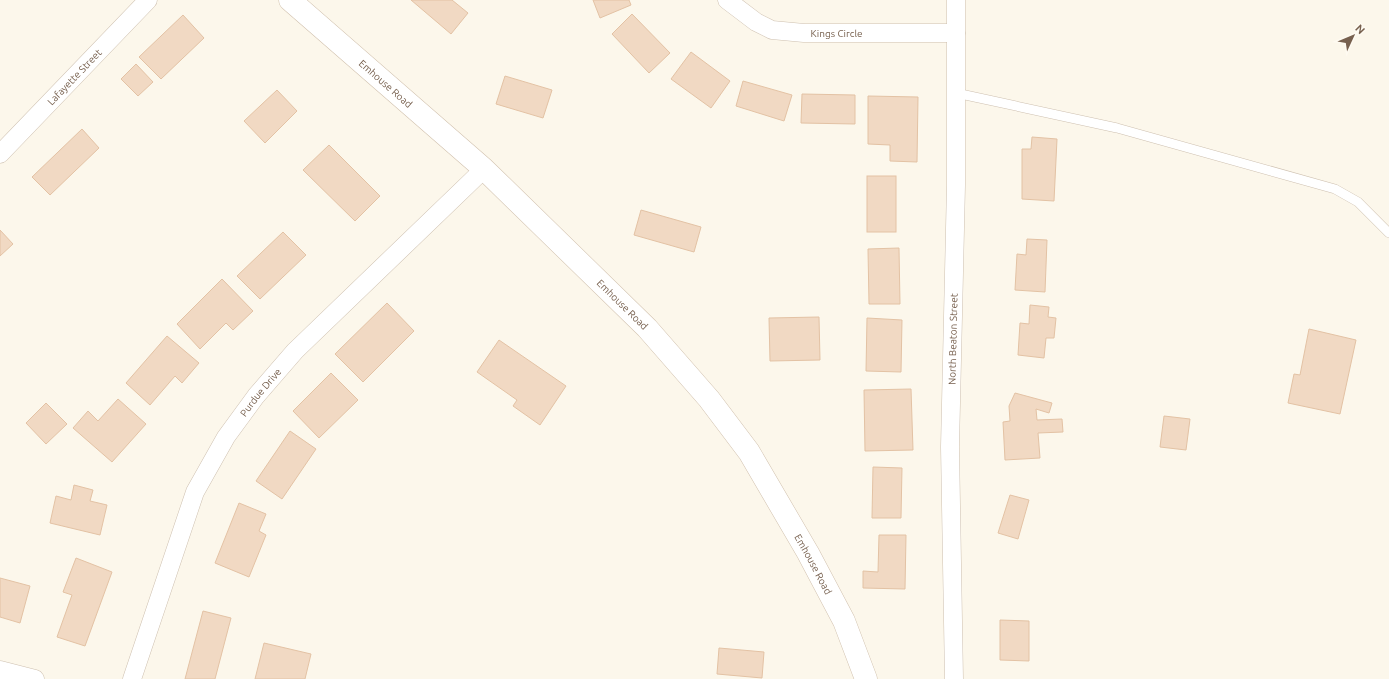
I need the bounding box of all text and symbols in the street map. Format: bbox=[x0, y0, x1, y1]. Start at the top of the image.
north arrow bbox=[1333, 16, 1373, 56]
text: N bbox=[1353, 22, 1367, 36]
street label: Kings Circle bbox=[811, 28, 863, 39]
street label: Lafayette Street bbox=[45, 47, 104, 107]
street label: Emhouse Road bbox=[357, 57, 415, 110]
street label: Emhouse Road bbox=[595, 277, 651, 332]
street label: North Beaton Street bbox=[946, 293, 959, 385]
street label: Purdue Drive bbox=[238, 366, 283, 418]
street label: Emhouse Road bbox=[793, 532, 834, 596]

